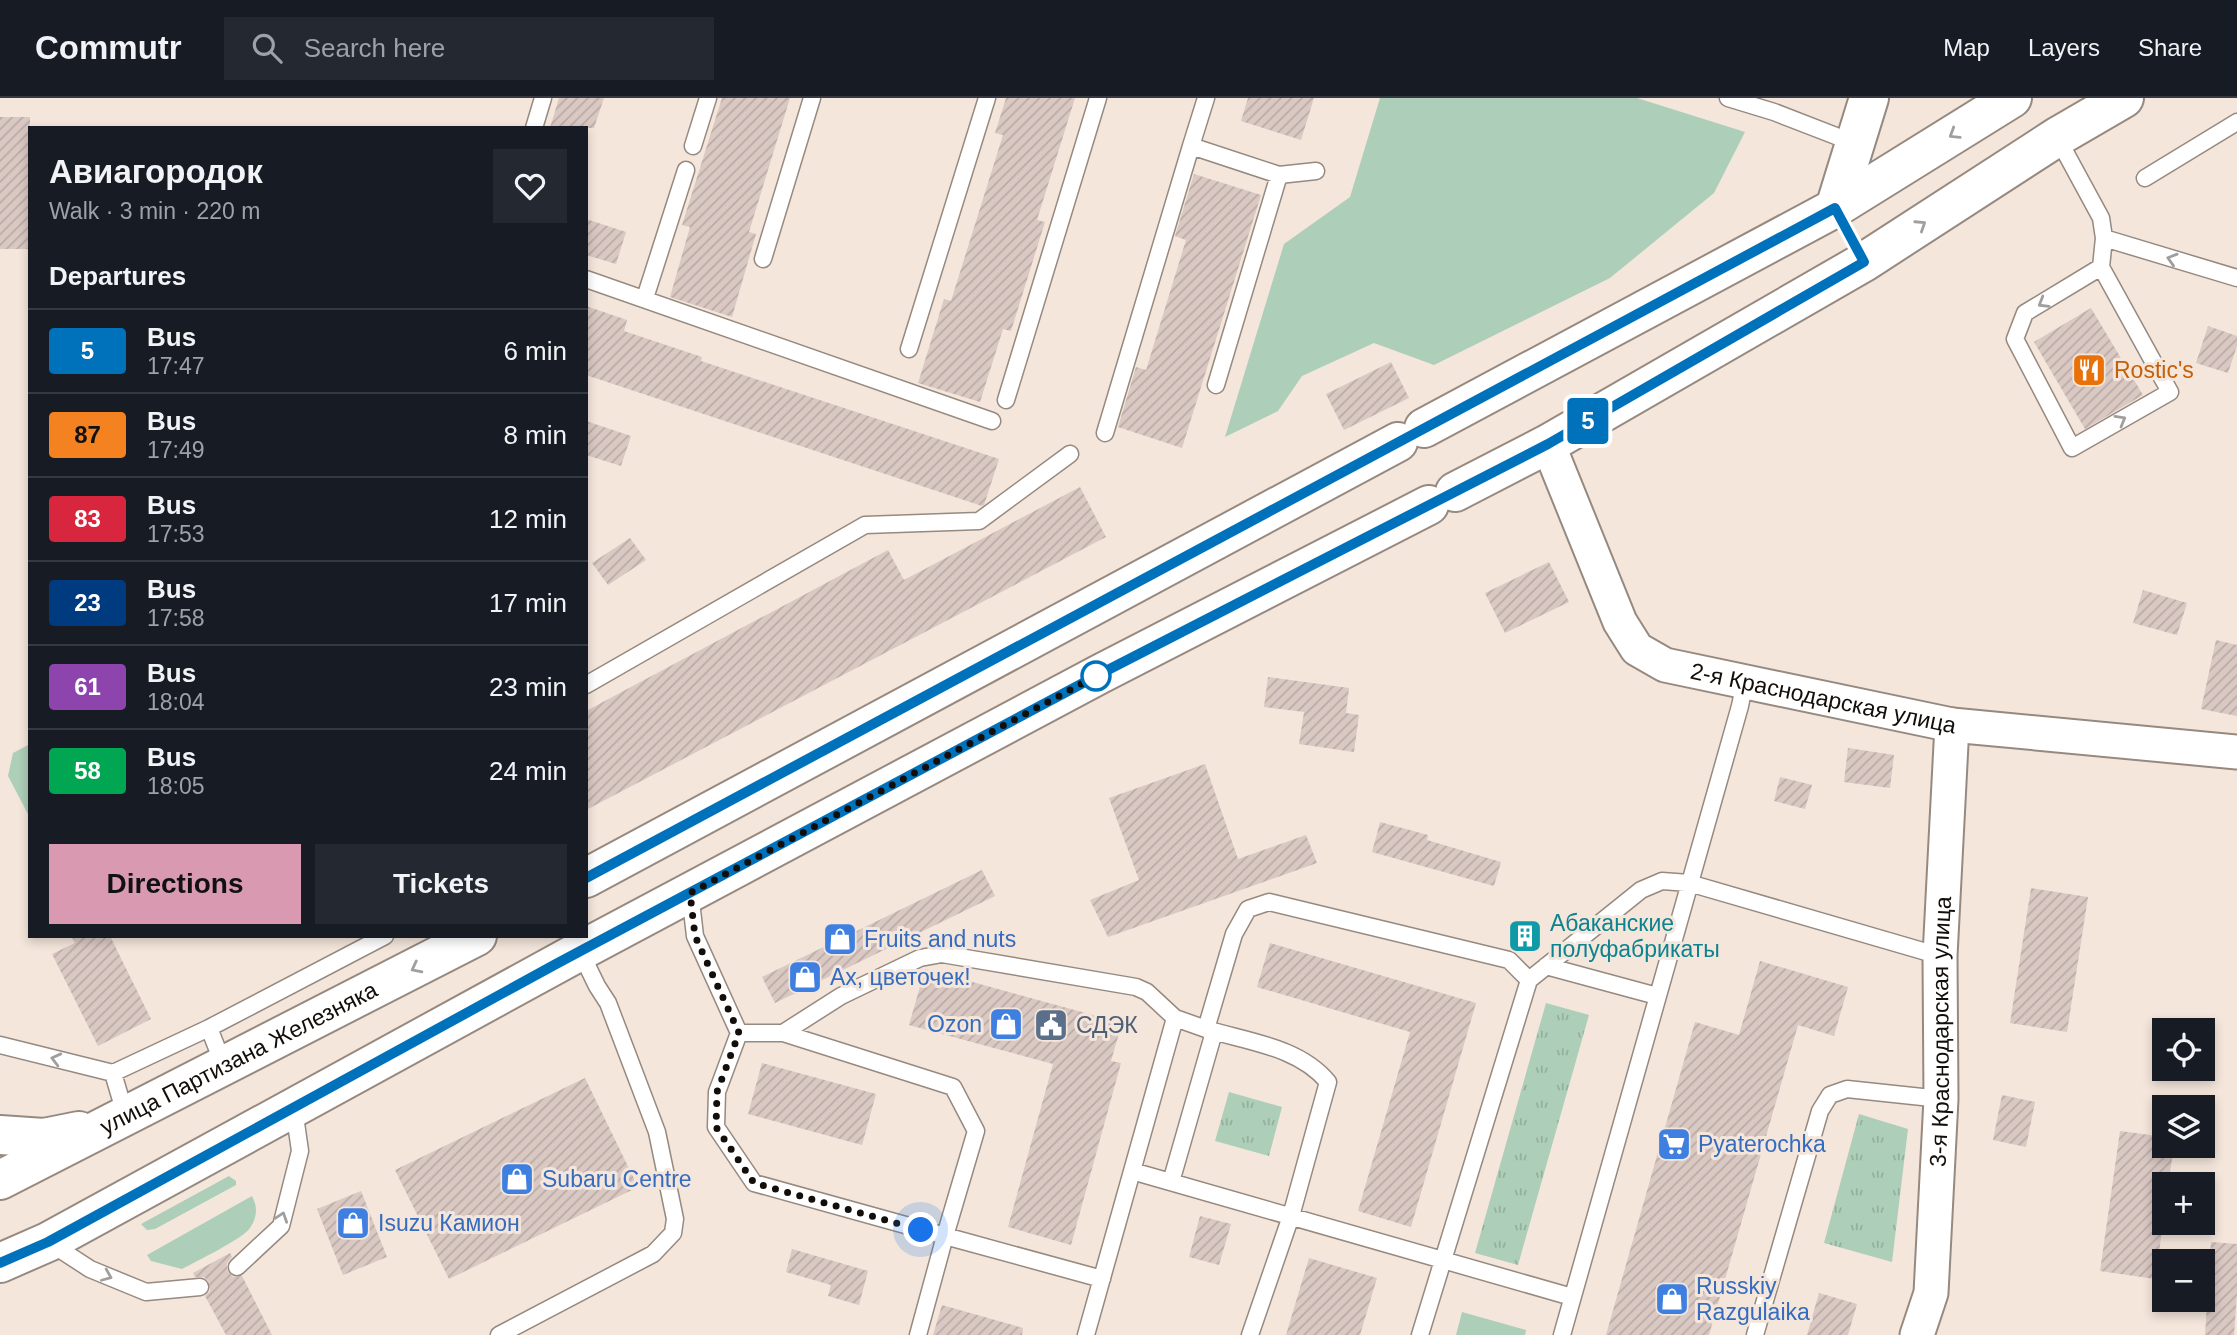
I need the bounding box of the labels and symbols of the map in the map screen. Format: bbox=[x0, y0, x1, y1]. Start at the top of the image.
one-way arrow bbox=[1949, 125, 1962, 138]
one-way arrow bbox=[1914, 220, 1927, 233]
one-way arrow bbox=[2166, 252, 2178, 267]
one-way arrow bbox=[2037, 294, 2050, 307]
restaurant icon: Rostic's bbox=[2070, 351, 2108, 389]
place label: Rostic's bbox=[2114, 357, 2194, 383]
line badge: 5 bbox=[1565, 398, 1611, 444]
one-way arrow bbox=[2113, 415, 2126, 428]
street label: 2-я Краснодарская улица bbox=[1688, 658, 1959, 739]
unlabelled marker bbox=[1081, 661, 1111, 691]
street label: 3-я Краснодарская улица bbox=[1925, 895, 1956, 1168]
place label: Абаканские полуфабрикаты bbox=[1550, 910, 1720, 962]
building icon: Абаканские полуфабрикаты bbox=[1506, 917, 1544, 955]
shop icon: Fruits and nuts bbox=[821, 920, 859, 958]
place label: Fruits and nuts bbox=[864, 926, 1016, 952]
shop icon: Ах, цветочек! bbox=[786, 958, 824, 996]
one-way arrow bbox=[411, 959, 423, 973]
place label: Ах, цветочек! bbox=[830, 964, 971, 990]
street label: улица Партизана Железняка bbox=[96, 976, 382, 1140]
shop icon: Ozon bbox=[987, 1005, 1025, 1043]
public building icon: СДЭК bbox=[1032, 1006, 1070, 1044]
place label: Ozon bbox=[927, 1011, 982, 1037]
place label: СДЭК bbox=[1076, 1012, 1138, 1038]
one-way arrow bbox=[50, 1053, 62, 1067]
supermarket icon: Pyaterochka bbox=[1655, 1125, 1693, 1163]
place label: Pyaterochka bbox=[1698, 1131, 1826, 1157]
shop icon: Subaru Centre bbox=[498, 1160, 536, 1198]
place label: Subaru Centre bbox=[542, 1166, 692, 1192]
shop icon: Isuzu Камион bbox=[334, 1204, 372, 1242]
place label: Isuzu Камион bbox=[378, 1210, 520, 1236]
one-way arrow bbox=[274, 1212, 288, 1224]
your location bbox=[903, 1212, 938, 1247]
one-way arrow bbox=[100, 1267, 112, 1281]
place label: Russkiy Razgulaika bbox=[1696, 1273, 1810, 1325]
shop icon: Russkiy Razgulaika bbox=[1653, 1280, 1691, 1318]

